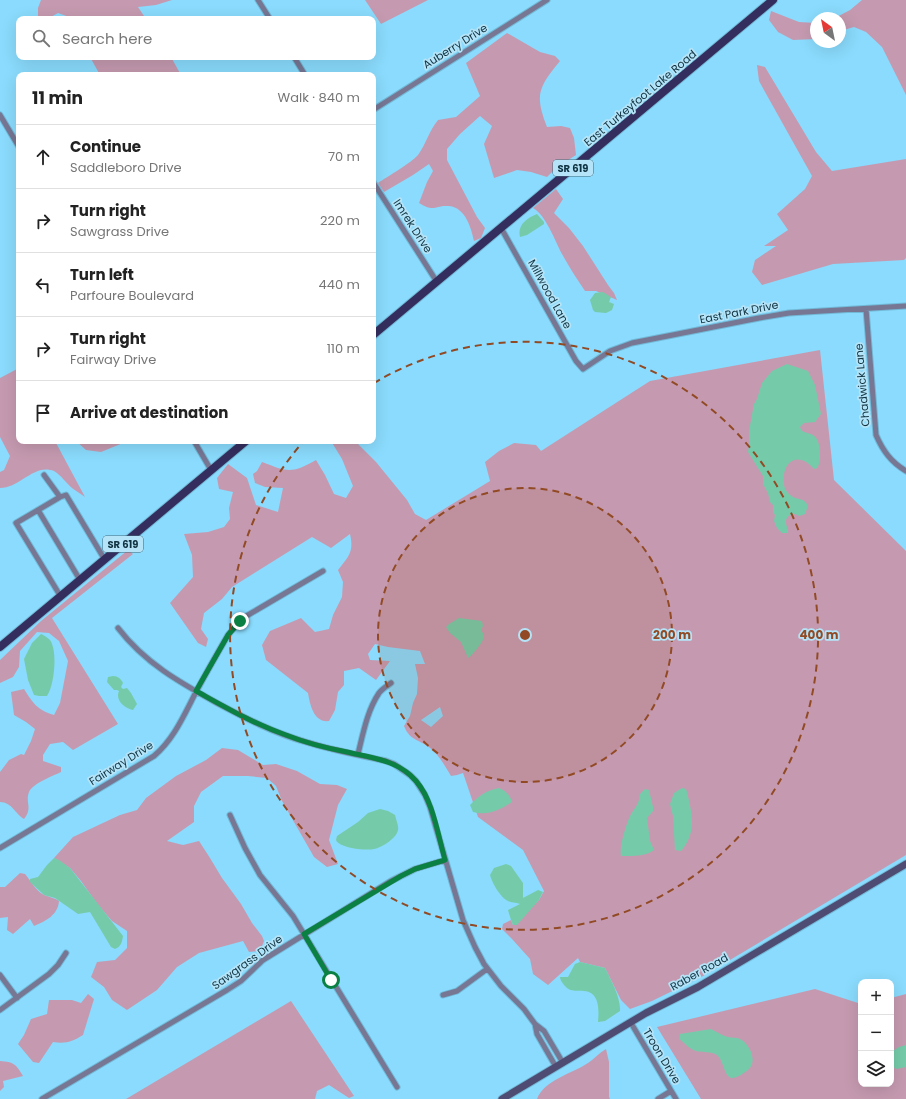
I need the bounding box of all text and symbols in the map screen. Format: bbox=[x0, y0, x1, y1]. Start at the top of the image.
north arrow bbox=[810, 12, 846, 48]
search box bbox=[16, 16, 376, 60]
street label: Auberry Drive bbox=[420, 20, 491, 72]
icon: search bbox=[30, 27, 52, 49]
text: Search here bbox=[62, 28, 152, 49]
street label: East Turkeyfoot Lake Road bbox=[580, 46, 700, 150]
text: 11 min bbox=[32, 86, 83, 110]
text: Walk · 840 m bbox=[278, 88, 360, 107]
text: Continue bbox=[70, 136, 141, 157]
icon: ahead bbox=[32, 146, 54, 168]
text: 70 m bbox=[328, 147, 360, 166]
text: Saddleboro Drive bbox=[70, 158, 182, 177]
road number: SR 619 bbox=[553, 160, 593, 176]
street label: Imrek Drive bbox=[390, 196, 436, 256]
text: Turn right bbox=[70, 200, 146, 221]
icon: right bbox=[32, 210, 54, 232]
text: 220 m bbox=[320, 211, 360, 230]
text: Sawgrass Drive bbox=[70, 222, 169, 241]
street label: Millwood Lane bbox=[524, 256, 576, 332]
text: Turn left bbox=[70, 264, 134, 285]
icon: left bbox=[32, 274, 54, 296]
text: 440 m bbox=[319, 275, 360, 294]
text: Parfoure Boulevard bbox=[70, 286, 194, 305]
street label: East Park Drive bbox=[698, 296, 780, 327]
text: Turn right bbox=[70, 328, 146, 349]
icon: right bbox=[32, 338, 54, 360]
text: 110 m bbox=[327, 339, 360, 358]
street label: Chadwick Lane bbox=[850, 343, 874, 427]
text: Fairway Drive bbox=[70, 350, 156, 369]
icon: arrive bbox=[32, 402, 54, 424]
text: Arrive at destination bbox=[70, 402, 228, 423]
road number: SR 619 bbox=[103, 536, 143, 552]
route end bbox=[231, 612, 249, 630]
text: 200 m bbox=[653, 626, 691, 643]
text: 400 m bbox=[799, 626, 839, 643]
centre of rings bbox=[518, 628, 532, 642]
street label: Fairway Drive bbox=[86, 737, 156, 789]
street label: Sawgrass Drive bbox=[208, 931, 286, 993]
street label: Raber Road bbox=[667, 949, 731, 995]
route start bbox=[322, 971, 340, 989]
map controls bbox=[858, 979, 894, 1087]
button: + bbox=[858, 979, 894, 1015]
button: − bbox=[858, 1015, 894, 1051]
street label: Troon Drive bbox=[639, 1025, 685, 1087]
button: layers bbox=[858, 1051, 894, 1087]

